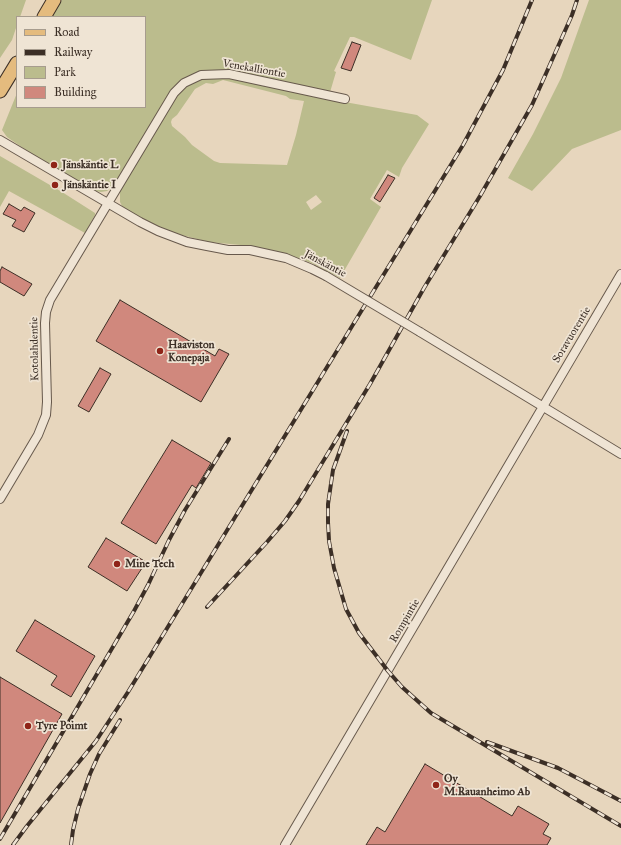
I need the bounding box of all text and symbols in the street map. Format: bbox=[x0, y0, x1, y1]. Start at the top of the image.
legend bbox=[16, 16, 146, 108]
text: Road bbox=[54, 25, 80, 39]
text: Railway bbox=[54, 45, 92, 59]
street label: Venekalliontie bbox=[222, 57, 286, 81]
text: Park bbox=[54, 65, 76, 79]
text: Building bbox=[54, 85, 96, 99]
place label: Jänskäntie L bbox=[62, 158, 118, 172]
marker: Jänskäntie L bbox=[49, 160, 59, 170]
place label: Jänskäntie I bbox=[63, 178, 116, 192]
marker: Jänskäntie I bbox=[50, 180, 60, 190]
street label: Jänskäntie bbox=[302, 247, 348, 281]
street label: Soravuorentie bbox=[550, 304, 594, 366]
street label: Kotolahdentie bbox=[28, 317, 42, 381]
place label: Haaviston Konepaja bbox=[168, 338, 215, 364]
marker: Haaviston Konepaja bbox=[155, 346, 165, 356]
place label: Mine Tech bbox=[125, 557, 174, 571]
marker: Mine Tech bbox=[112, 559, 122, 569]
street label: Rompintie bbox=[387, 597, 423, 645]
place label: Tyre Poimt bbox=[36, 719, 87, 733]
marker: Tyre Poimt bbox=[23, 721, 33, 731]
place label: Oy M.Rauanheimo Ab bbox=[444, 772, 530, 798]
marker: Oy M.Rauanheimo Ab bbox=[431, 780, 441, 790]

